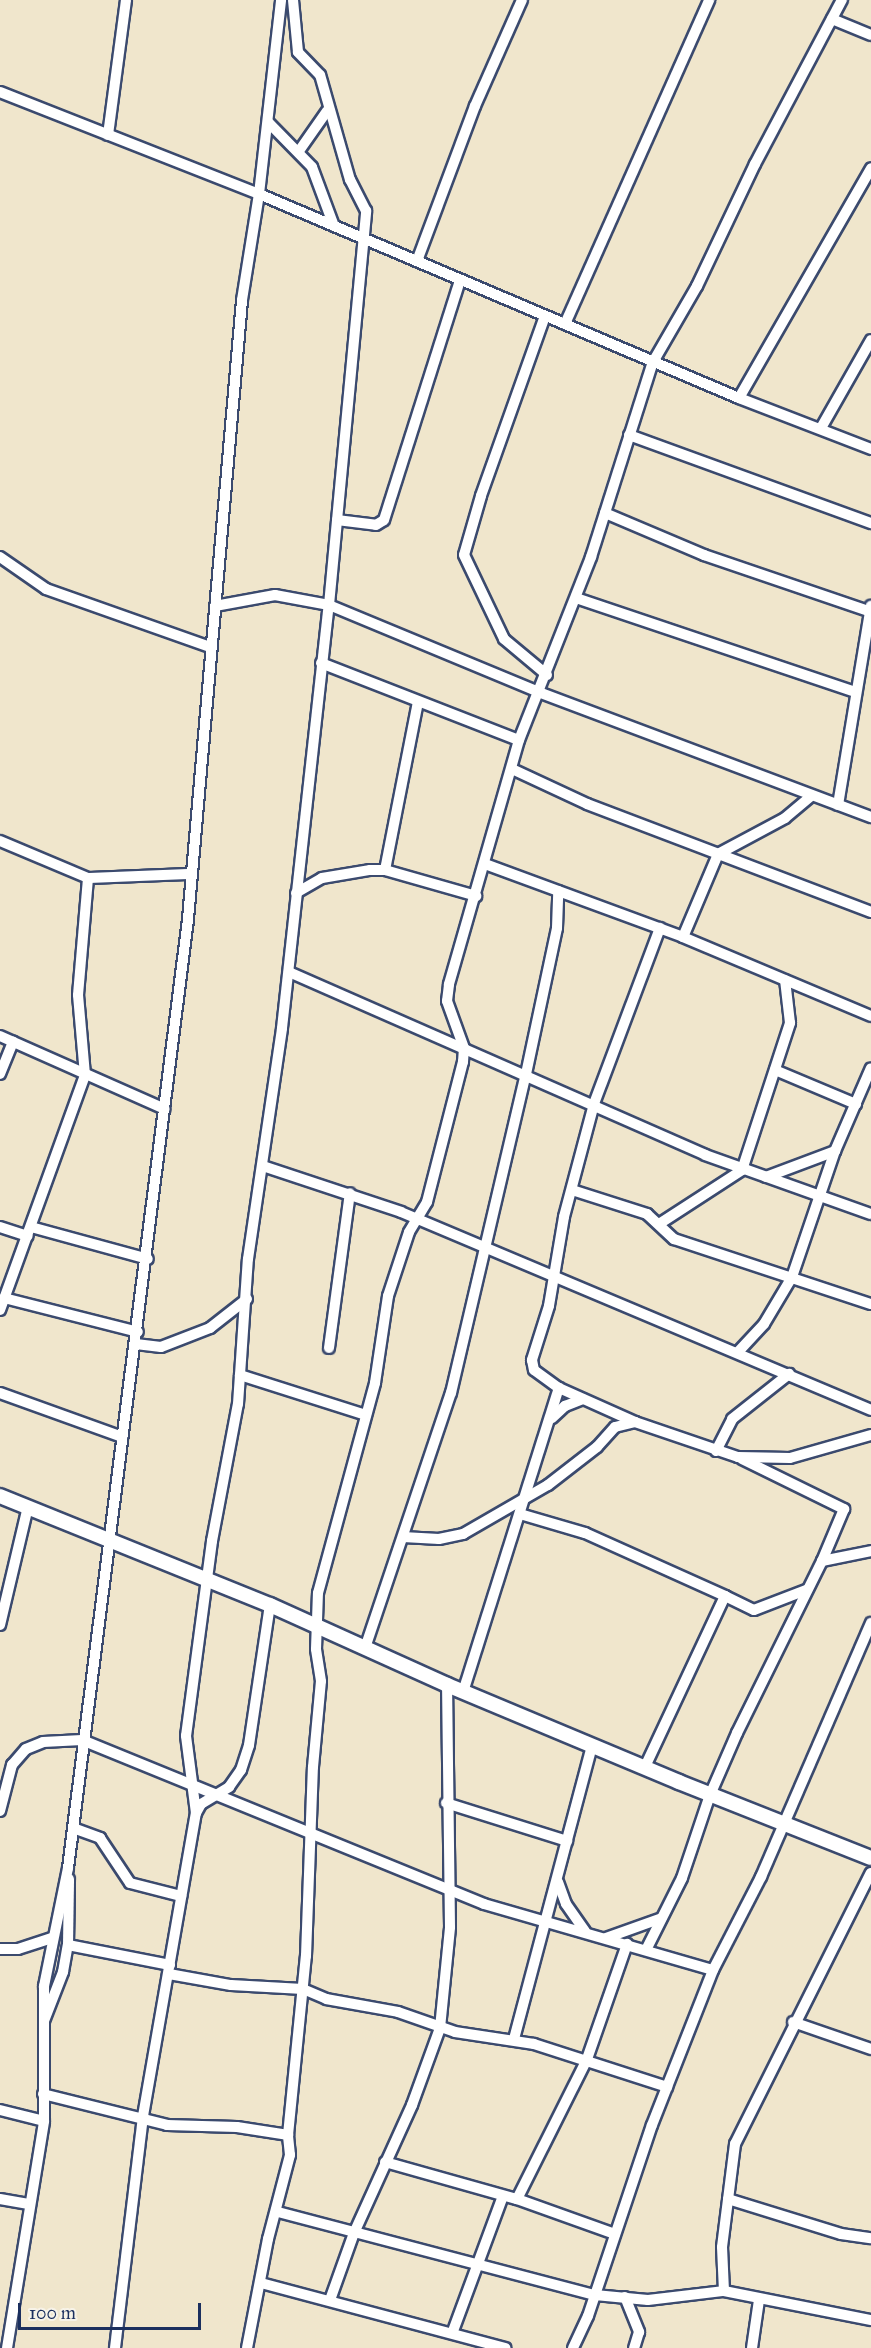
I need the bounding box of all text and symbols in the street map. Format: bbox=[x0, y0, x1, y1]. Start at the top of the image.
scale bar bbox=[21, 2291, 204, 2329]
text: 100 m bbox=[29, 2302, 76, 2324]

